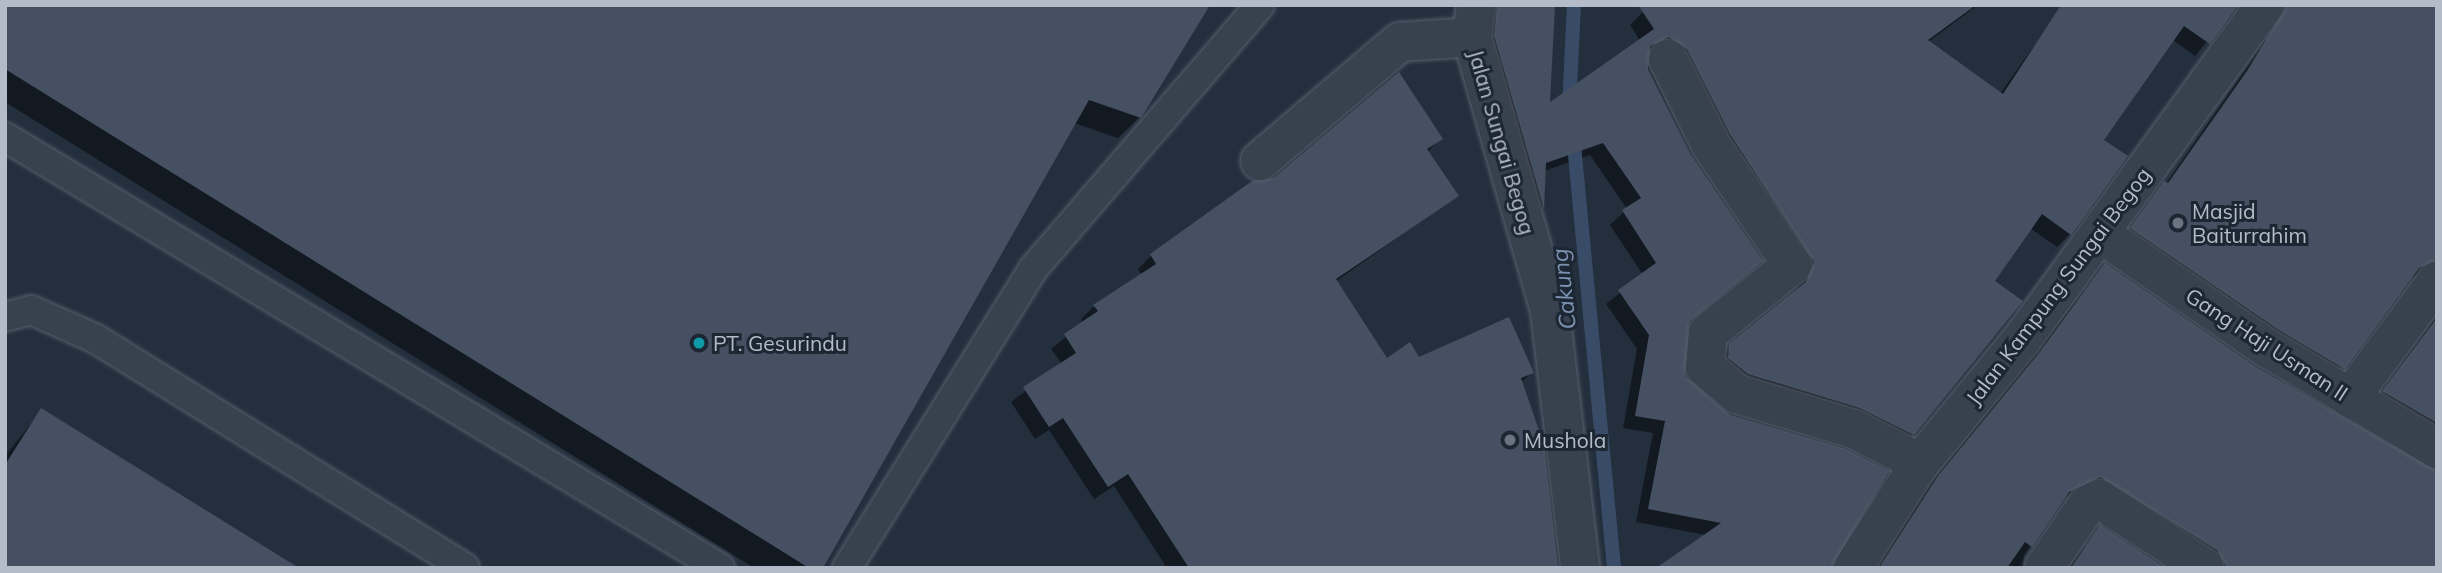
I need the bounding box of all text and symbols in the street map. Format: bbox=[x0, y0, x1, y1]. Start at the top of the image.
street label: Jalan Sungai Begog bbox=[1464, 47, 1540, 237]
street label: Jalan Kampung Sungai Begog bbox=[1960, 162, 2156, 410]
place label: Masjid Baiturrahim bbox=[2192, 198, 2307, 248]
marker: Masjid Baiturrahim bbox=[2170, 215, 2186, 231]
water label: Cakung bbox=[1546, 247, 1582, 331]
street label: Gang Haji Usman II bbox=[2181, 282, 2353, 406]
place label: PT. Gesurindu bbox=[713, 330, 847, 356]
marker: PT. Gesurindu bbox=[691, 335, 707, 351]
place label: Mushola bbox=[1524, 427, 1606, 453]
marker: Mushola bbox=[1502, 432, 1518, 448]

